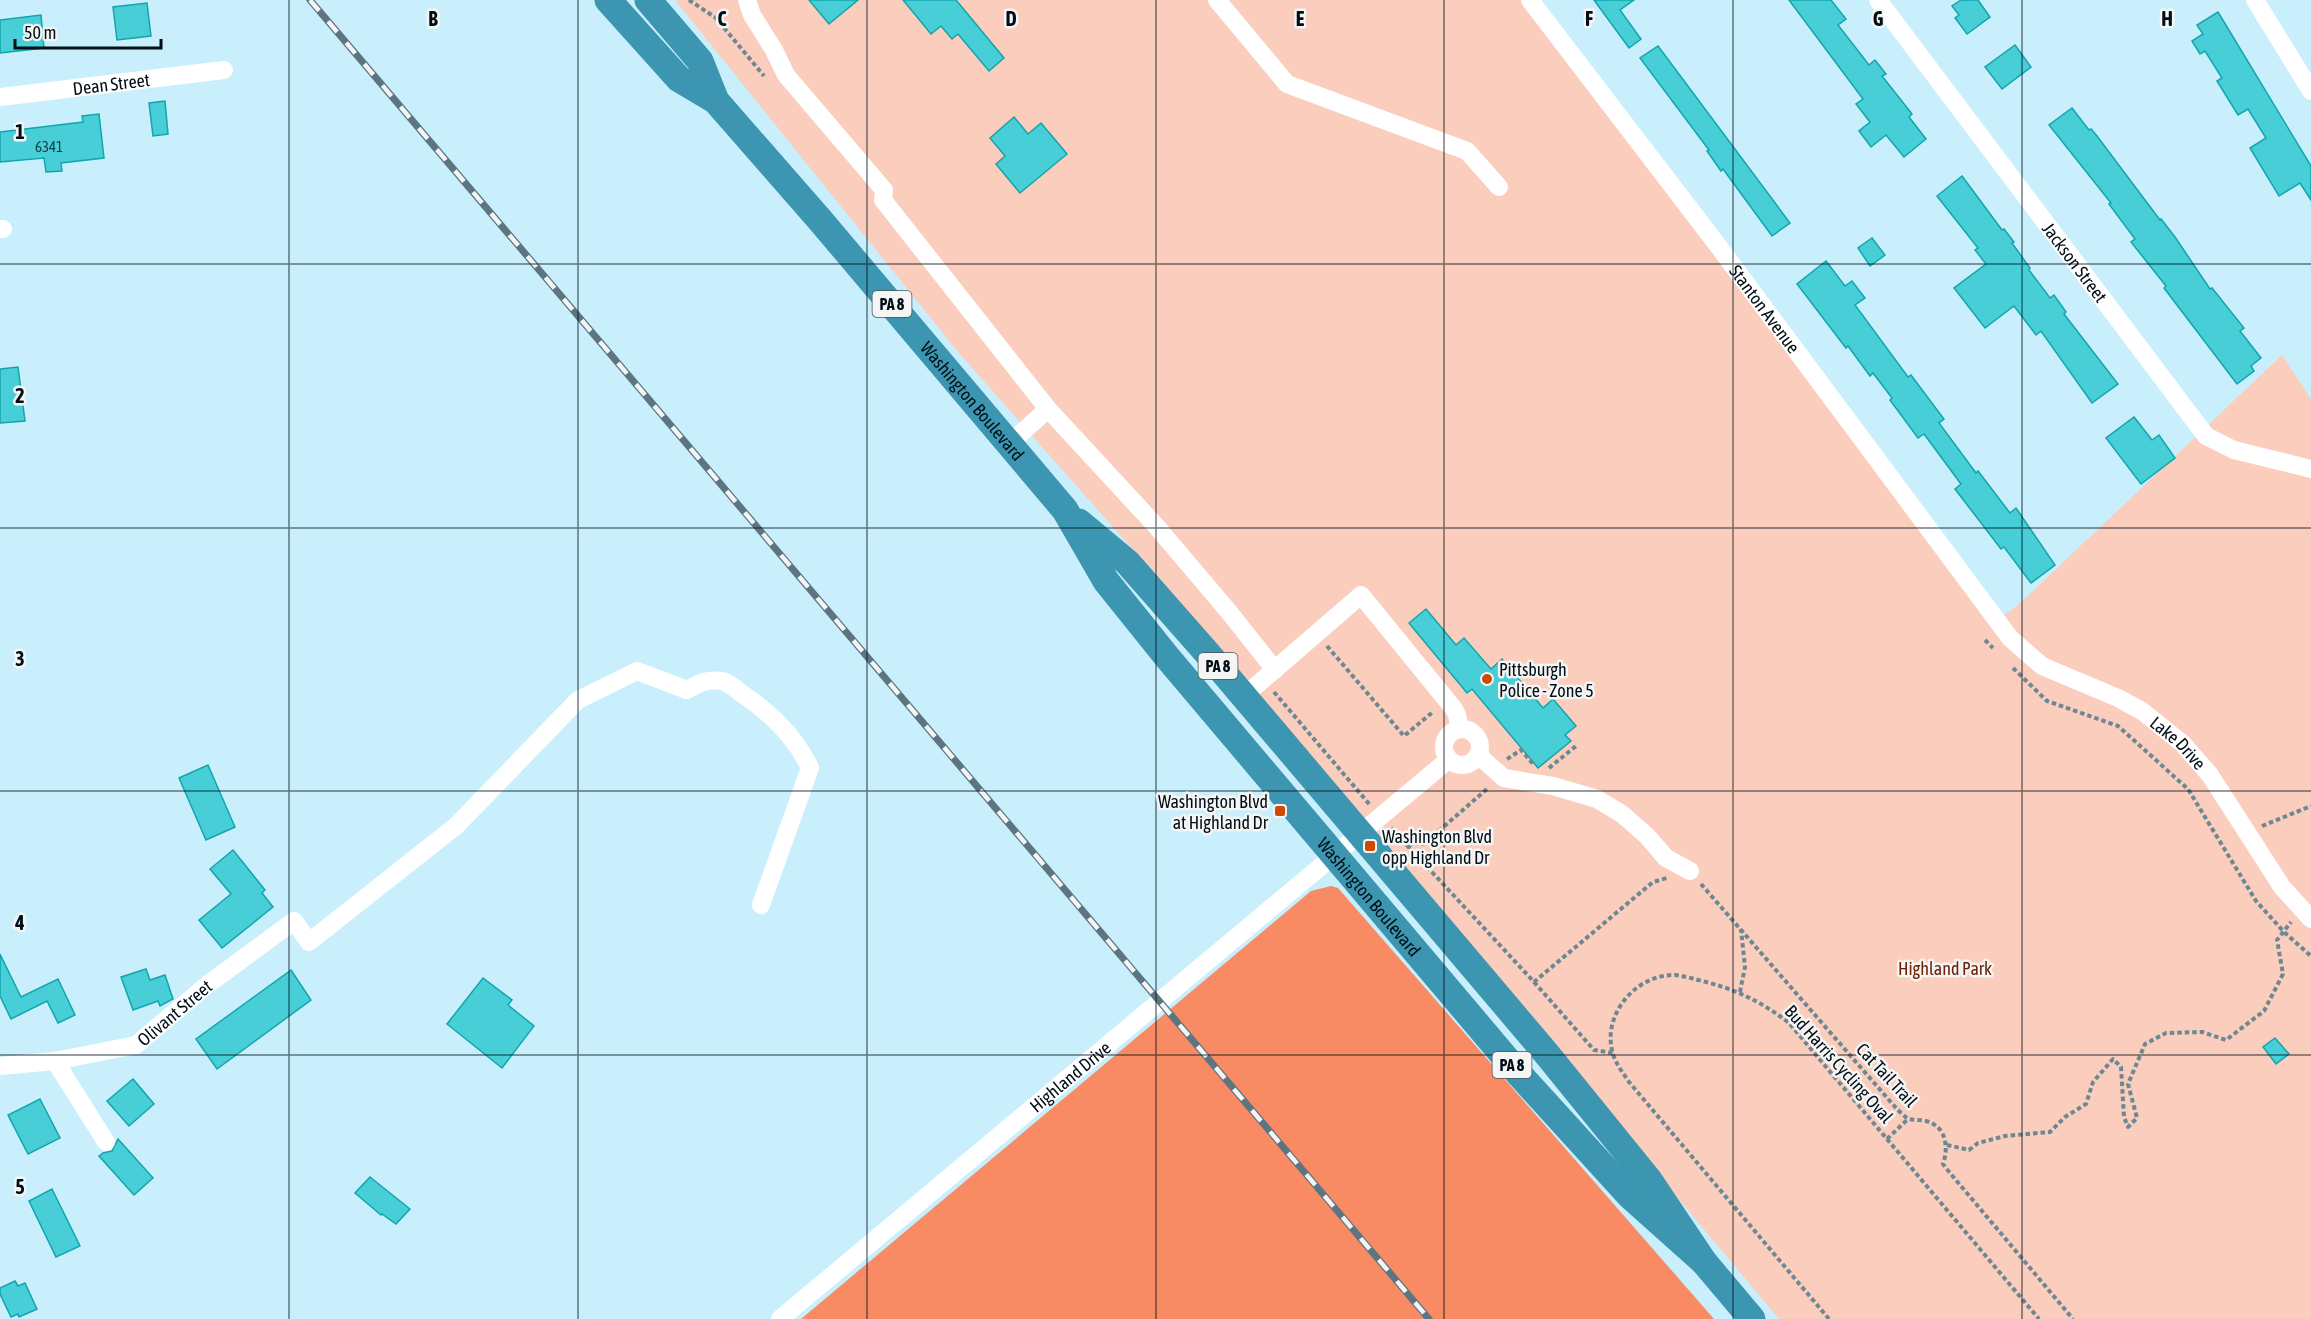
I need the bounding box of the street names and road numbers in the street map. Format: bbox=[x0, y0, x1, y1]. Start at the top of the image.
street label: Dean Street bbox=[72, 69, 151, 99]
street label: Jackson Street bbox=[2038, 218, 2112, 306]
street label: Stanton Avenue bbox=[1725, 261, 1805, 357]
road number: PA 8 bbox=[872, 291, 912, 317]
street label: Washington Boulevard bbox=[917, 337, 1029, 465]
road number: PA 8 bbox=[1198, 653, 1238, 679]
street label: Lake Drive bbox=[2146, 712, 2211, 773]
street label: Washington Boulevard bbox=[1313, 833, 1425, 960]
street label: Olivant Street bbox=[133, 975, 215, 1050]
street label: Bud Harris Cycling Oval bbox=[1781, 1001, 1898, 1127]
street label: Highland Drive bbox=[1025, 1037, 1115, 1116]
street label: Cat Tail Trail bbox=[1852, 1039, 1922, 1111]
road number: PA 8 bbox=[1492, 1052, 1532, 1078]

